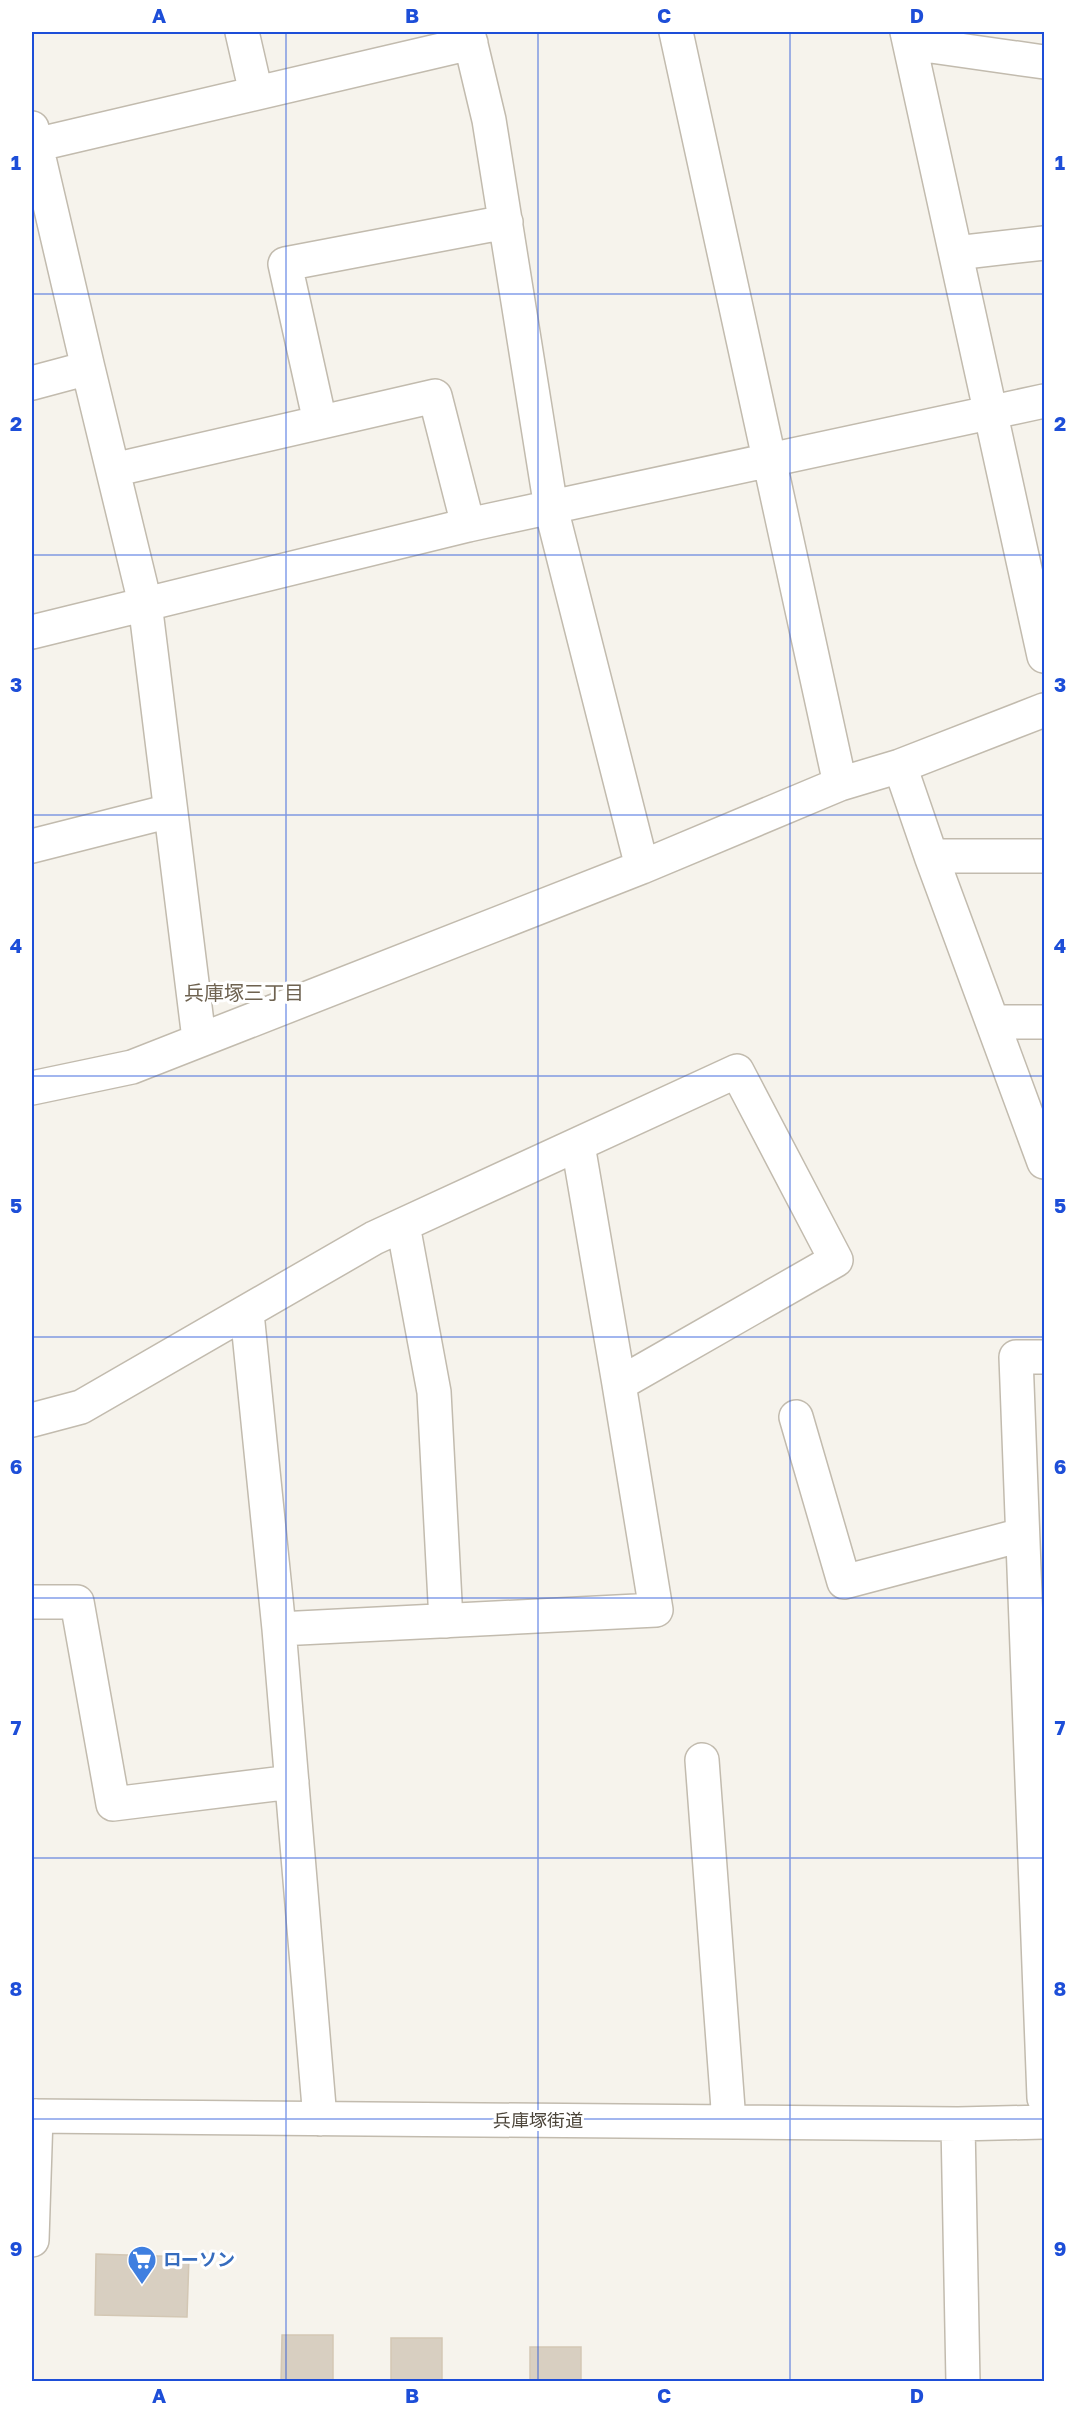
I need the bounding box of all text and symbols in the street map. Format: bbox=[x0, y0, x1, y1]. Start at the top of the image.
text: A bbox=[152, 3, 166, 27]
text: B bbox=[405, 3, 419, 27]
text: C bbox=[657, 3, 671, 27]
text: D bbox=[910, 3, 924, 27]
text: 1 bbox=[11, 150, 21, 174]
text: 1 bbox=[1055, 150, 1065, 174]
text: 2 bbox=[10, 411, 22, 435]
text: 2 bbox=[1054, 411, 1066, 435]
text: 3 bbox=[10, 672, 22, 696]
text: 3 bbox=[1054, 672, 1066, 696]
text: 4 bbox=[10, 933, 22, 957]
text: 4 bbox=[1054, 933, 1066, 957]
district label: 兵庫塚三丁目 bbox=[184, 980, 304, 1004]
text: 5 bbox=[10, 1193, 22, 1217]
text: 5 bbox=[1054, 1193, 1066, 1217]
text: 6 bbox=[10, 1454, 22, 1478]
text: 6 bbox=[1054, 1454, 1066, 1478]
text: 7 bbox=[11, 1715, 22, 1739]
text: 7 bbox=[1055, 1715, 1066, 1739]
text: 8 bbox=[10, 1976, 22, 2000]
text: 8 bbox=[1054, 1976, 1066, 2000]
street label: 兵庫塚街道 bbox=[493, 2109, 583, 2131]
text: 9 bbox=[10, 2236, 22, 2260]
text: 9 bbox=[1054, 2236, 1066, 2260]
supermarket icon: ローソン bbox=[126, 2244, 158, 2286]
place label: ローソン bbox=[163, 2248, 235, 2270]
text: A bbox=[152, 2383, 166, 2407]
text: B bbox=[405, 2383, 419, 2407]
text: C bbox=[657, 2383, 671, 2407]
text: D bbox=[910, 2383, 924, 2407]

